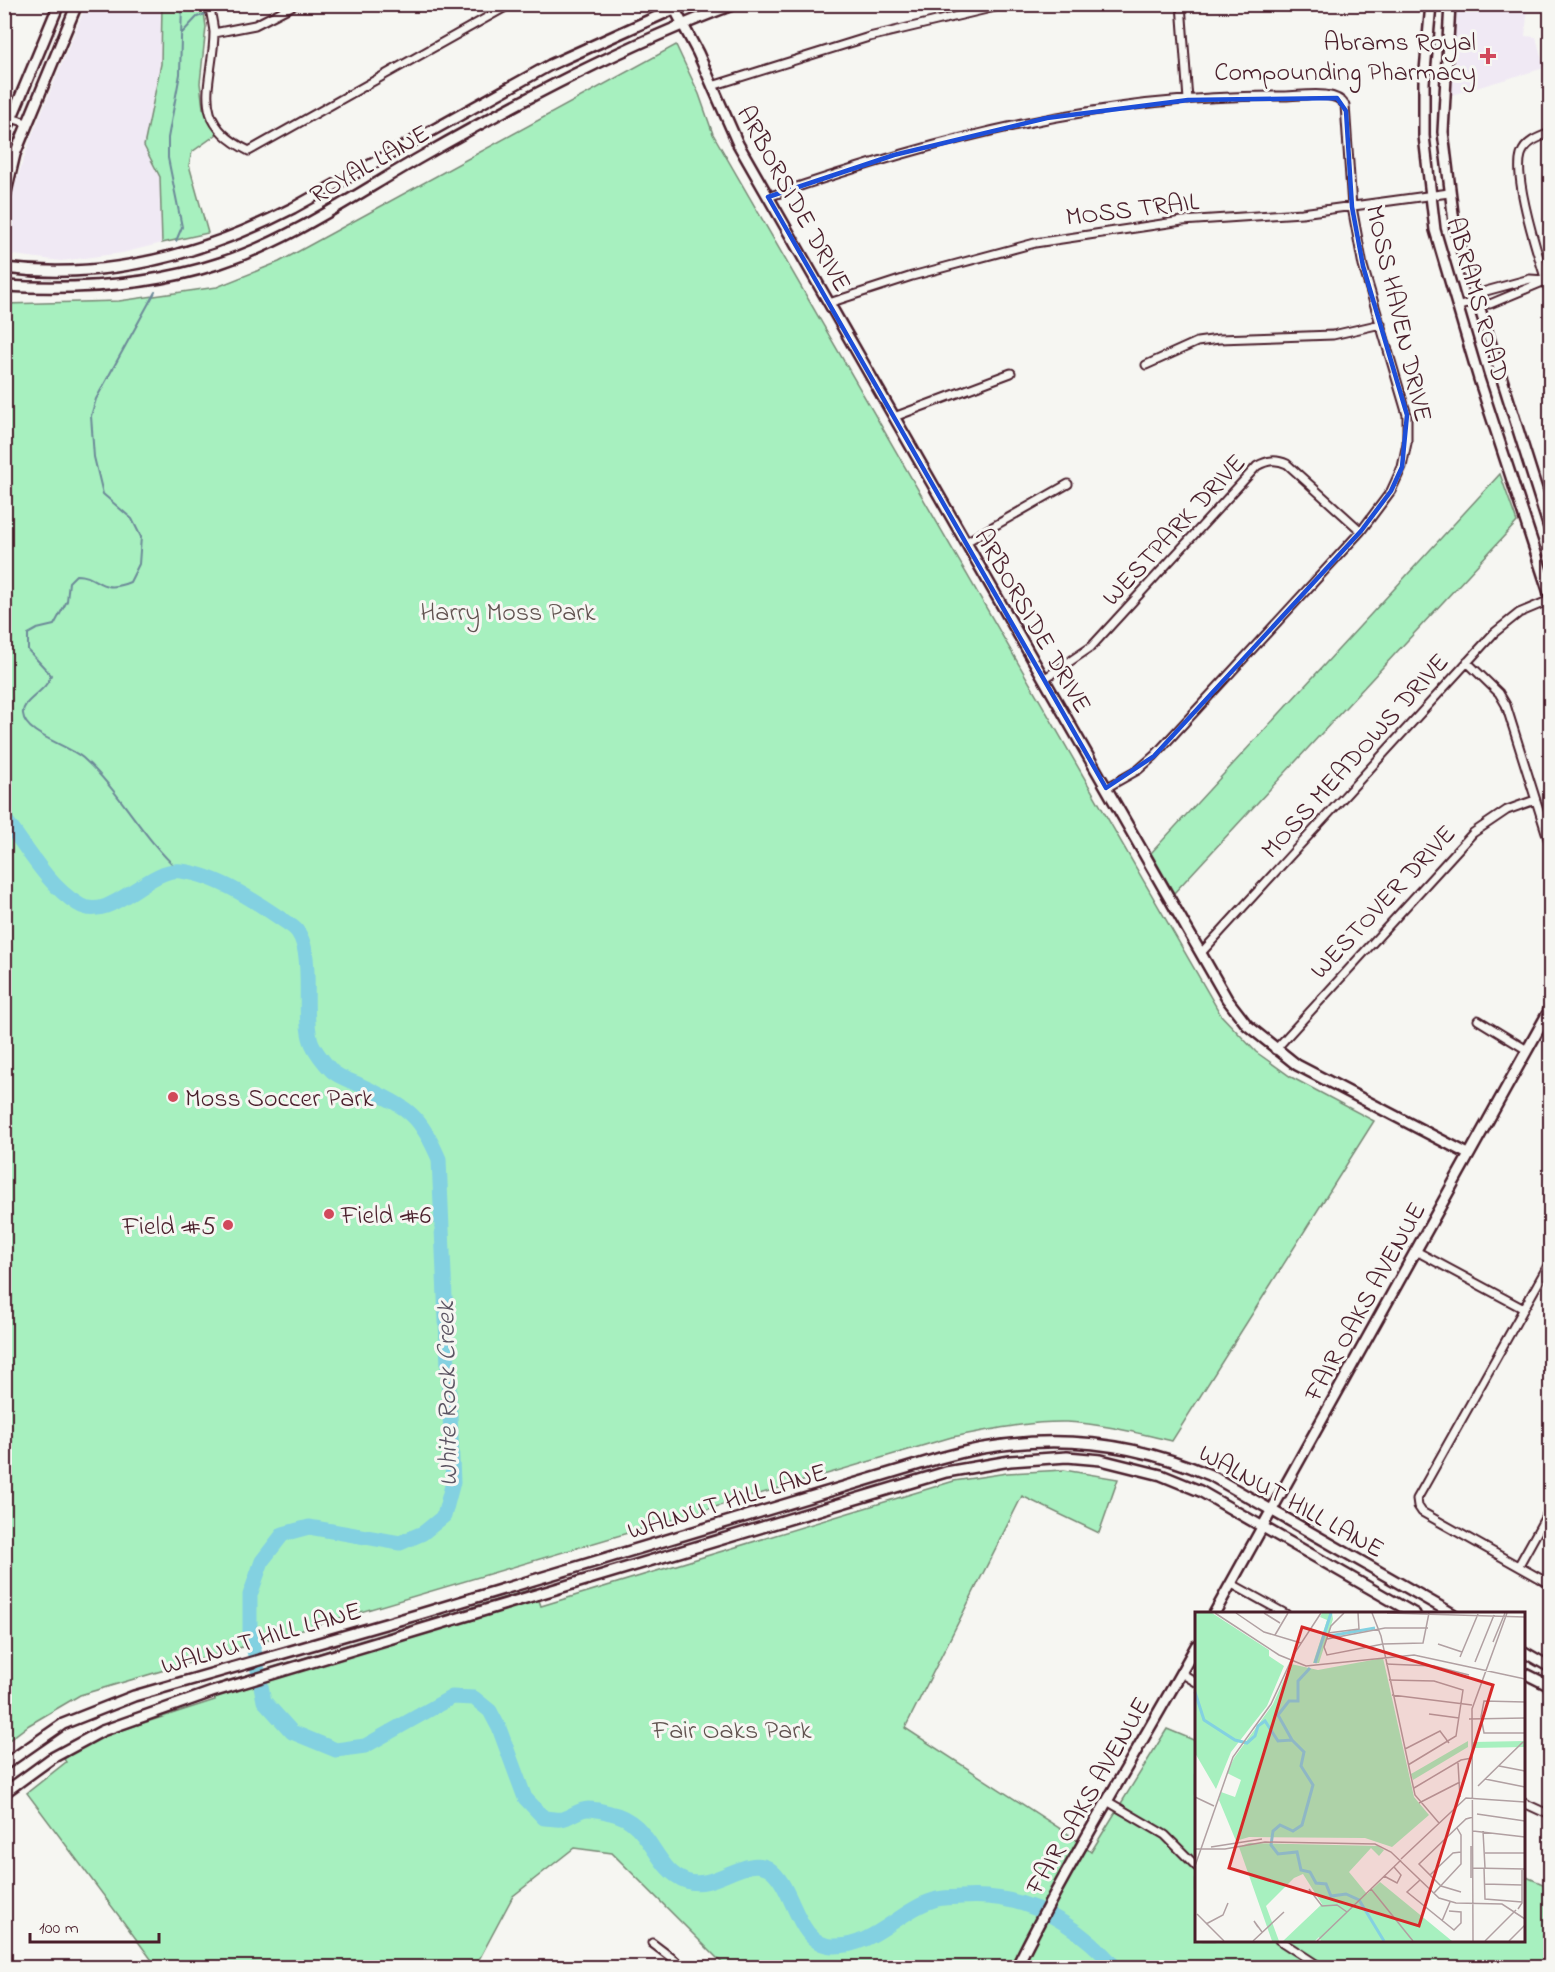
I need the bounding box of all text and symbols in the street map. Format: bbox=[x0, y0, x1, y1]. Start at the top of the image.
place label: Abrams Royal Compounding Pharmacy bbox=[1214, 25, 1476, 93]
marker: Abrams Royal Compounding Pharmacy bbox=[1481, 49, 1495, 63]
street label: ARBORSIDE DRIVE bbox=[725, 99, 859, 300]
street label: ROYAL LANE bbox=[303, 116, 438, 215]
street label: MOSS TRAIL bbox=[1064, 184, 1201, 238]
street label: MOSS HAVEN DRIVE bbox=[1354, 201, 1441, 426]
street label: ABRAMS ROAD bbox=[1434, 213, 1518, 387]
street label: WESTPARK DRIVE bbox=[1094, 446, 1256, 616]
street label: ARBORSIDE DRIVE bbox=[963, 522, 1100, 721]
park label: Harry Moss Park bbox=[420, 595, 596, 633]
street label: MOSS MEADOWS DRIVE bbox=[1253, 646, 1459, 868]
street label: WESTOVER DRIVE bbox=[1302, 817, 1466, 989]
place label: Moss Soccer Park bbox=[185, 1081, 374, 1119]
marker: Moss Soccer Park bbox=[166, 1090, 180, 1104]
street label: FAIR OAKS AVENUE bbox=[1296, 1196, 1437, 1410]
place label: Field #6 bbox=[340, 1198, 431, 1236]
marker: Field #6 bbox=[322, 1207, 336, 1221]
place label: Field #5 bbox=[121, 1209, 216, 1247]
marker: Field #5 bbox=[221, 1218, 235, 1232]
water label: White Rock Creek bbox=[427, 1300, 470, 1487]
street label: WALNUT HILL LANE bbox=[1191, 1436, 1390, 1569]
street label: WALNUT HILL LANE bbox=[623, 1454, 832, 1551]
street label: WALNUT HILL LANE bbox=[157, 1593, 367, 1687]
inset map bbox=[1195, 1612, 1525, 1942]
street label: FAIR OAKS AVENUE bbox=[1017, 1691, 1162, 1903]
park label: Fair Oaks Park bbox=[651, 1713, 812, 1751]
scale bar bbox=[30, 1906, 159, 1944]
text: 100 m bbox=[39, 1916, 79, 1942]

